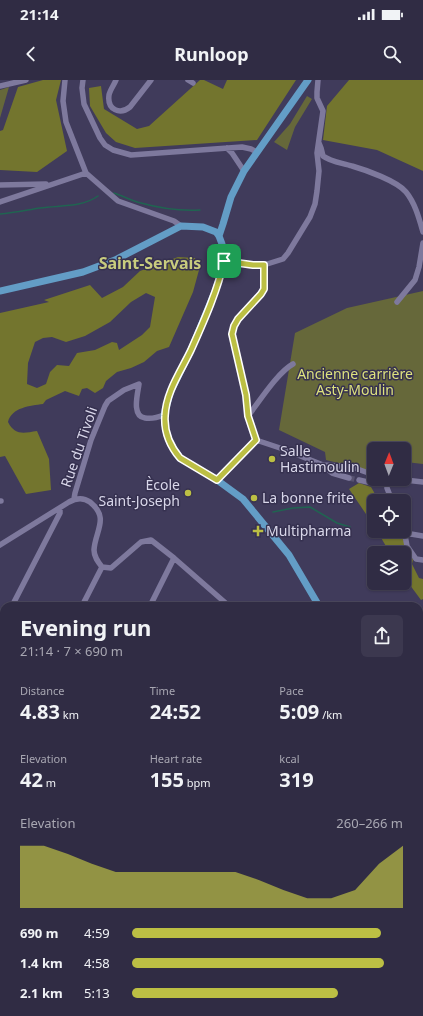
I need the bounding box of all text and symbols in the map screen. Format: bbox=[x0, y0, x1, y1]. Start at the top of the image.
text: 21:14 bbox=[20, 4, 59, 24]
text: Runloop bbox=[174, 42, 249, 66]
icon: back bbox=[20, 43, 42, 65]
icon: search bbox=[381, 43, 403, 65]
pin bbox=[207, 244, 241, 278]
icon: arrive bbox=[213, 250, 235, 272]
district label: Saint-Servais bbox=[99, 252, 201, 274]
park label: Ancienne carrière Asty-Moulin bbox=[297, 364, 413, 399]
street label: Rue du Tivoli bbox=[56, 404, 101, 490]
place label: Salle Hastimoulin bbox=[280, 441, 360, 476]
north arrow bbox=[367, 442, 411, 486]
map controls bbox=[367, 442, 411, 590]
marker: Salle Hastimoulin bbox=[267, 454, 277, 464]
place label: Ècole Saint-Joseph bbox=[98, 475, 180, 510]
marker: Ècole Saint-Joseph bbox=[183, 488, 193, 498]
place label: La bonne frite bbox=[262, 488, 354, 507]
marker: La bonne frite bbox=[249, 493, 259, 503]
button: locate bbox=[367, 494, 411, 538]
place label: Multipharma bbox=[266, 521, 351, 540]
marker: Multipharma bbox=[253, 526, 263, 536]
button: layers bbox=[367, 546, 411, 590]
text: Evening run bbox=[20, 612, 151, 642]
button: share bbox=[361, 615, 403, 657]
text: 21:14 · 7 × 690 m bbox=[20, 642, 123, 660]
text: Distance bbox=[20, 683, 65, 698]
text: Time bbox=[150, 683, 175, 698]
text: Pace bbox=[279, 683, 304, 698]
text: 4.83 bbox=[20, 698, 60, 725]
text: 24:52 bbox=[150, 698, 201, 725]
text: 5:09 bbox=[279, 698, 319, 725]
text: km bbox=[60, 707, 79, 722]
text: /km bbox=[319, 707, 342, 722]
text: Elevation bbox=[20, 751, 67, 766]
text: Heart rate bbox=[150, 751, 202, 766]
text: kcal bbox=[279, 751, 300, 766]
text: 42 bbox=[20, 766, 43, 793]
text: 155 bbox=[150, 766, 184, 793]
text: 319 bbox=[279, 766, 314, 793]
text: m bbox=[43, 775, 56, 790]
text: bpm bbox=[184, 775, 211, 790]
text: Elevation bbox=[20, 814, 76, 832]
text: 260–266 m bbox=[336, 814, 403, 832]
text: 690 m bbox=[20, 924, 58, 942]
text: 4:59 bbox=[84, 924, 110, 942]
text: 1.4 km bbox=[20, 954, 63, 972]
text: 4:58 bbox=[84, 954, 110, 972]
text: 2.1 km bbox=[20, 984, 63, 1002]
text: 5:13 bbox=[84, 984, 110, 1002]

